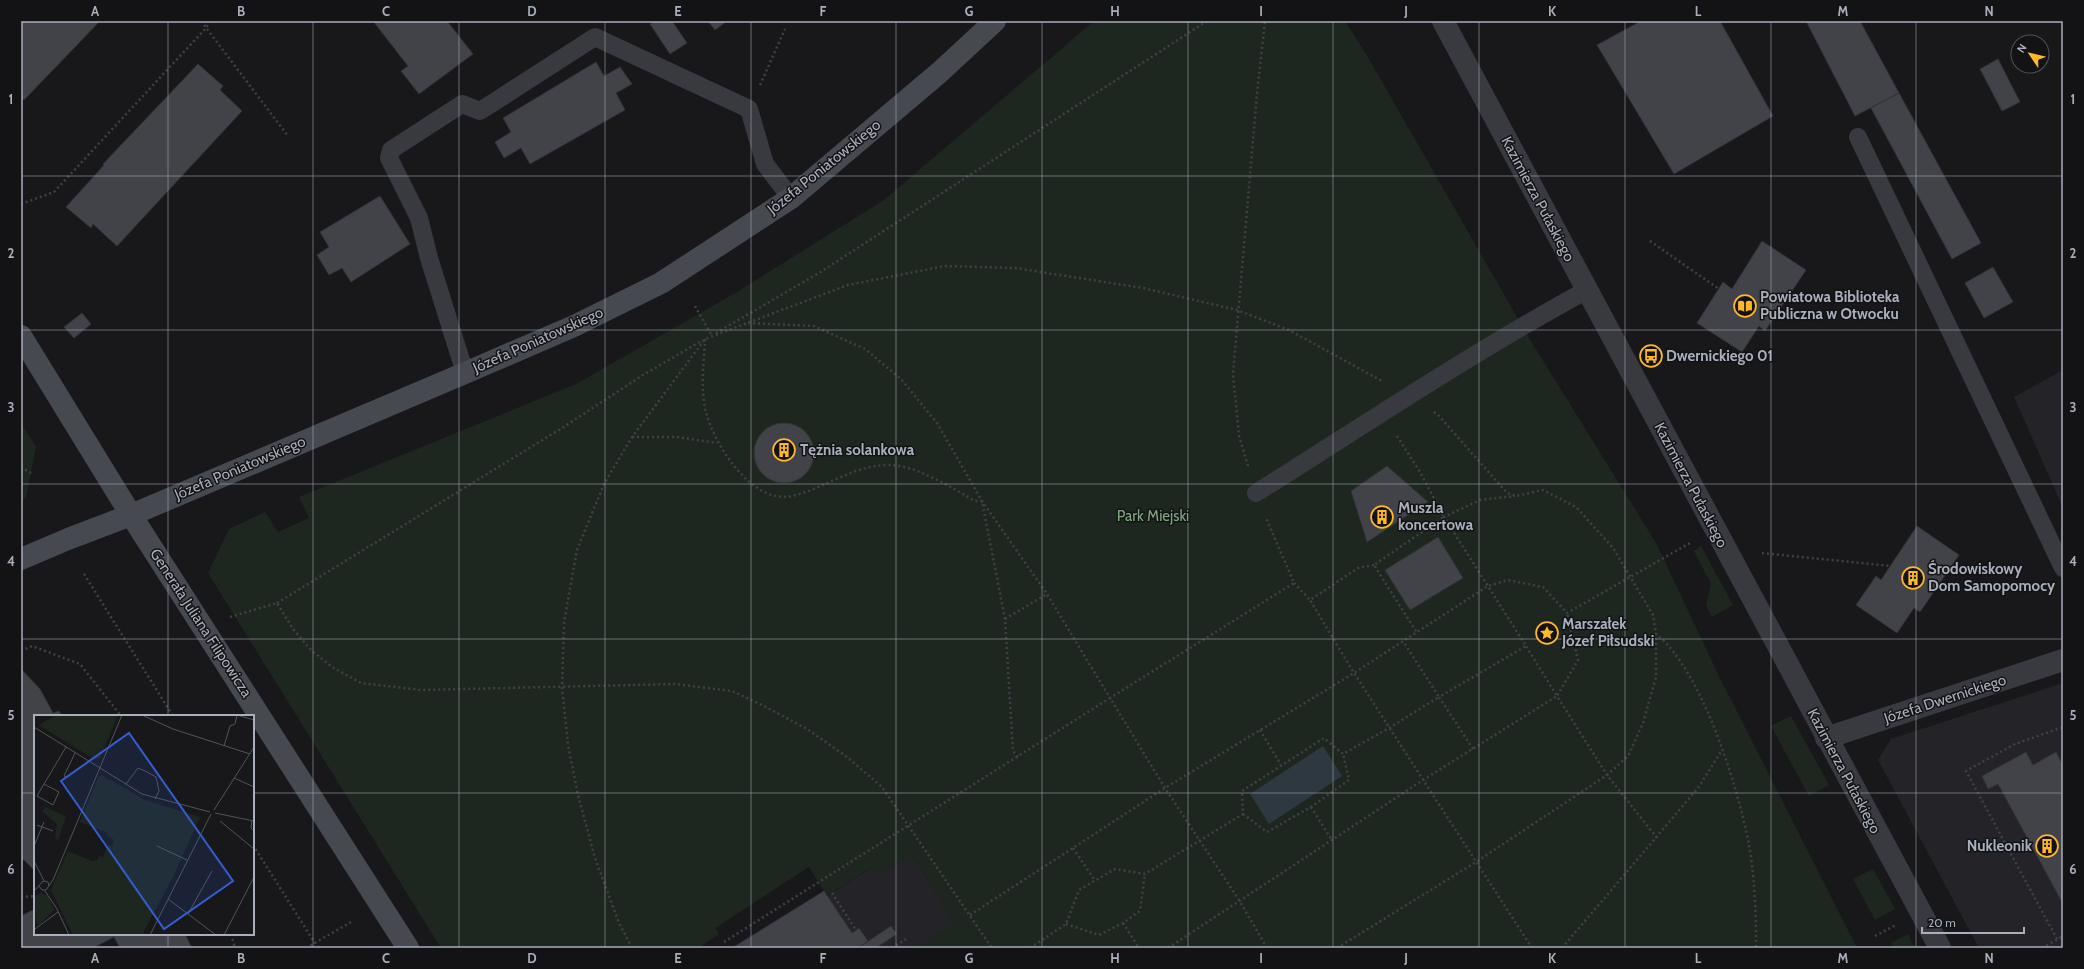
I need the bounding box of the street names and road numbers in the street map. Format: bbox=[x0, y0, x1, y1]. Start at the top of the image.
street label: Józefa Poniatowskiego bbox=[763, 116, 884, 219]
street label: Kazimierza Pułaskiego bbox=[1497, 133, 1579, 265]
street label: Józefa Poniatowskiego bbox=[469, 303, 606, 377]
street label: Kazimierza Pułaskiego bbox=[1650, 419, 1732, 551]
street label: Józefa Poniatowskiego bbox=[171, 432, 308, 504]
street label: Generała Juliana Filipowicza bbox=[146, 545, 256, 701]
street label: Józefa Dwernickiego bbox=[1881, 671, 2008, 728]
street label: Kazimierza Pułaskiego bbox=[1803, 705, 1885, 837]

